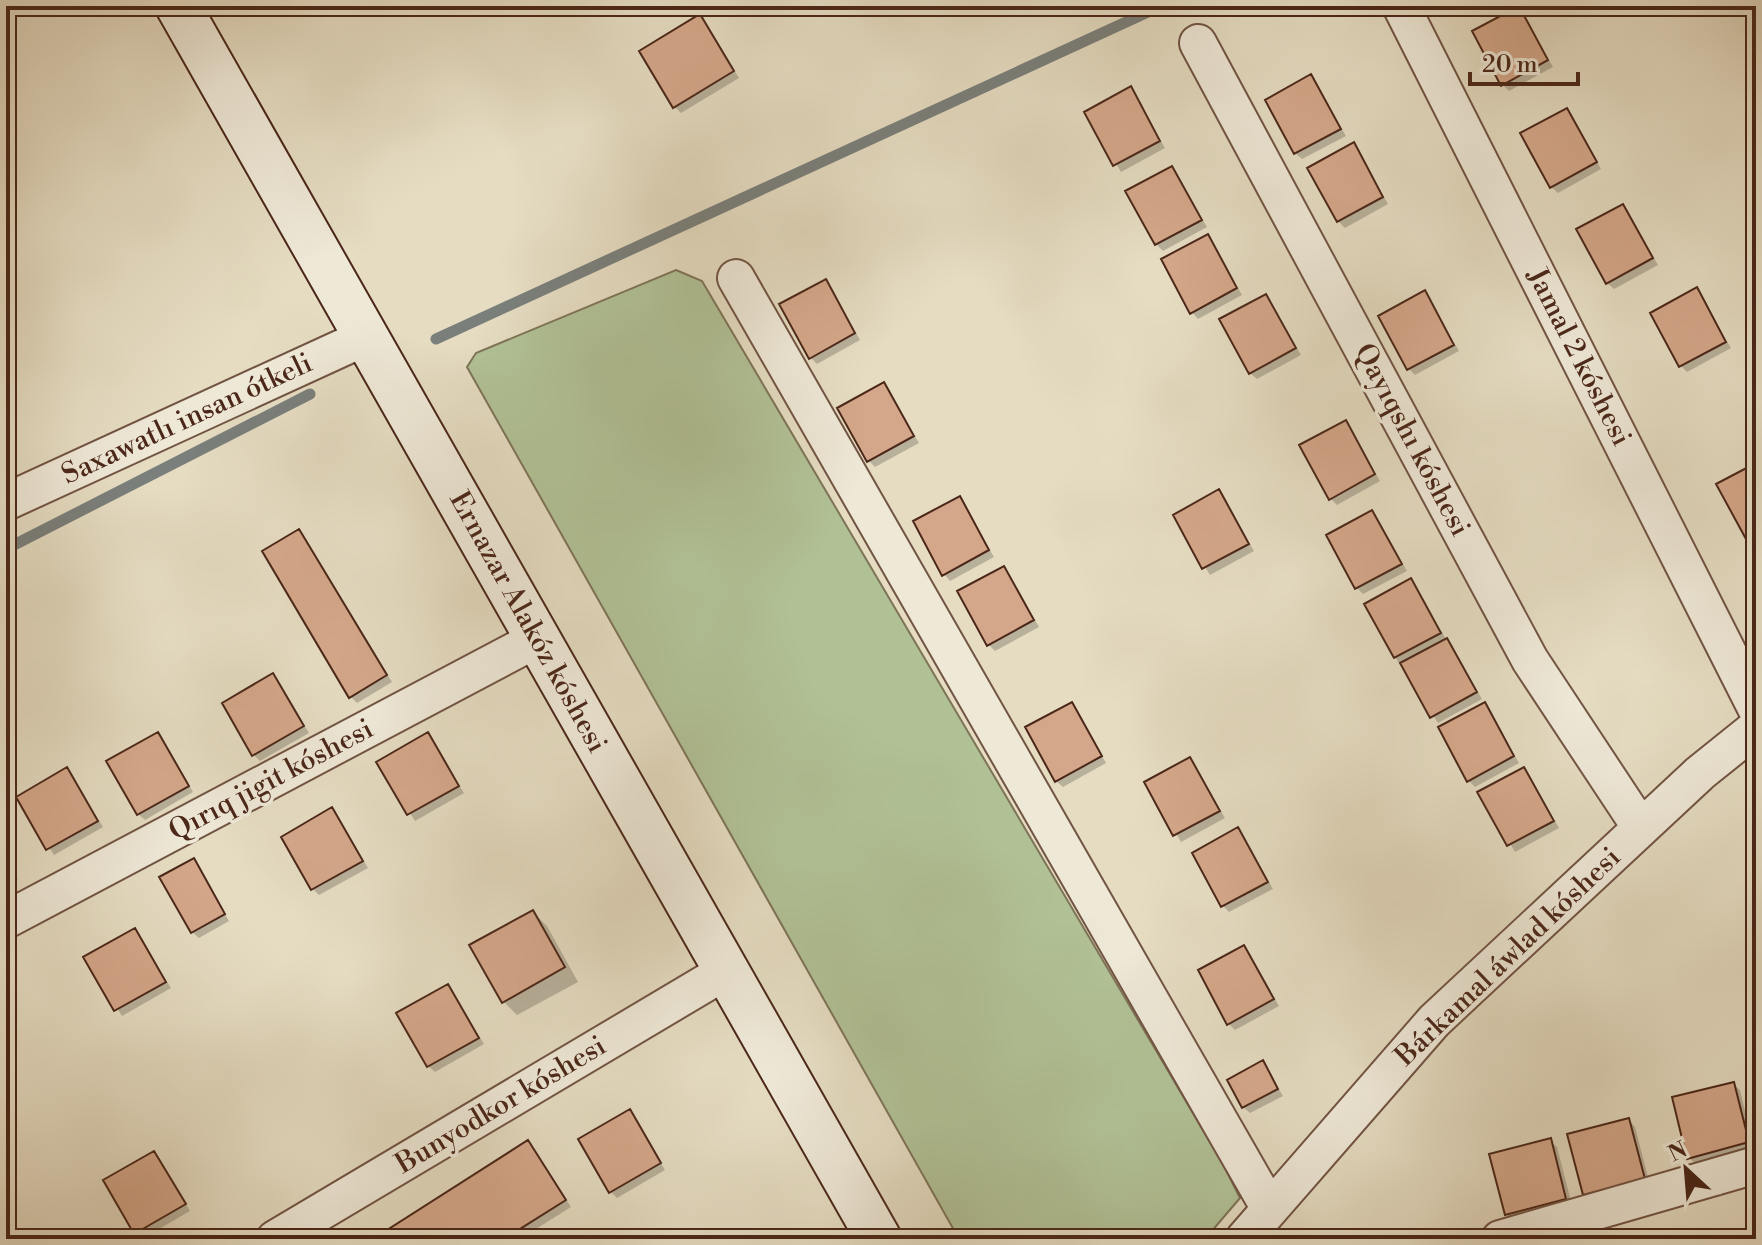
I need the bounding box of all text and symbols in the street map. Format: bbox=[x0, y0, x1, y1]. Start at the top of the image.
scale bar bbox=[1470, 36, 1578, 86]
text: 20 m bbox=[1482, 50, 1538, 80]
street label: Jamal 2 kóshesi bbox=[1519, 261, 1639, 452]
street label: Qayıqshı kóshesi bbox=[1346, 338, 1478, 542]
street label: Saxawatlı insan ótkeli bbox=[56, 346, 318, 492]
street label: Ernazar Alakóz kóshesi bbox=[441, 485, 615, 759]
street label: Qırıq jigit kóshesi bbox=[163, 711, 379, 849]
street label: Bárkamal áwlad kóshesi bbox=[1387, 840, 1628, 1075]
street label: Bunyodkor kóshesi bbox=[389, 1028, 613, 1182]
north arrow bbox=[1646, 1129, 1726, 1209]
text: N bbox=[1664, 1136, 1692, 1168]

